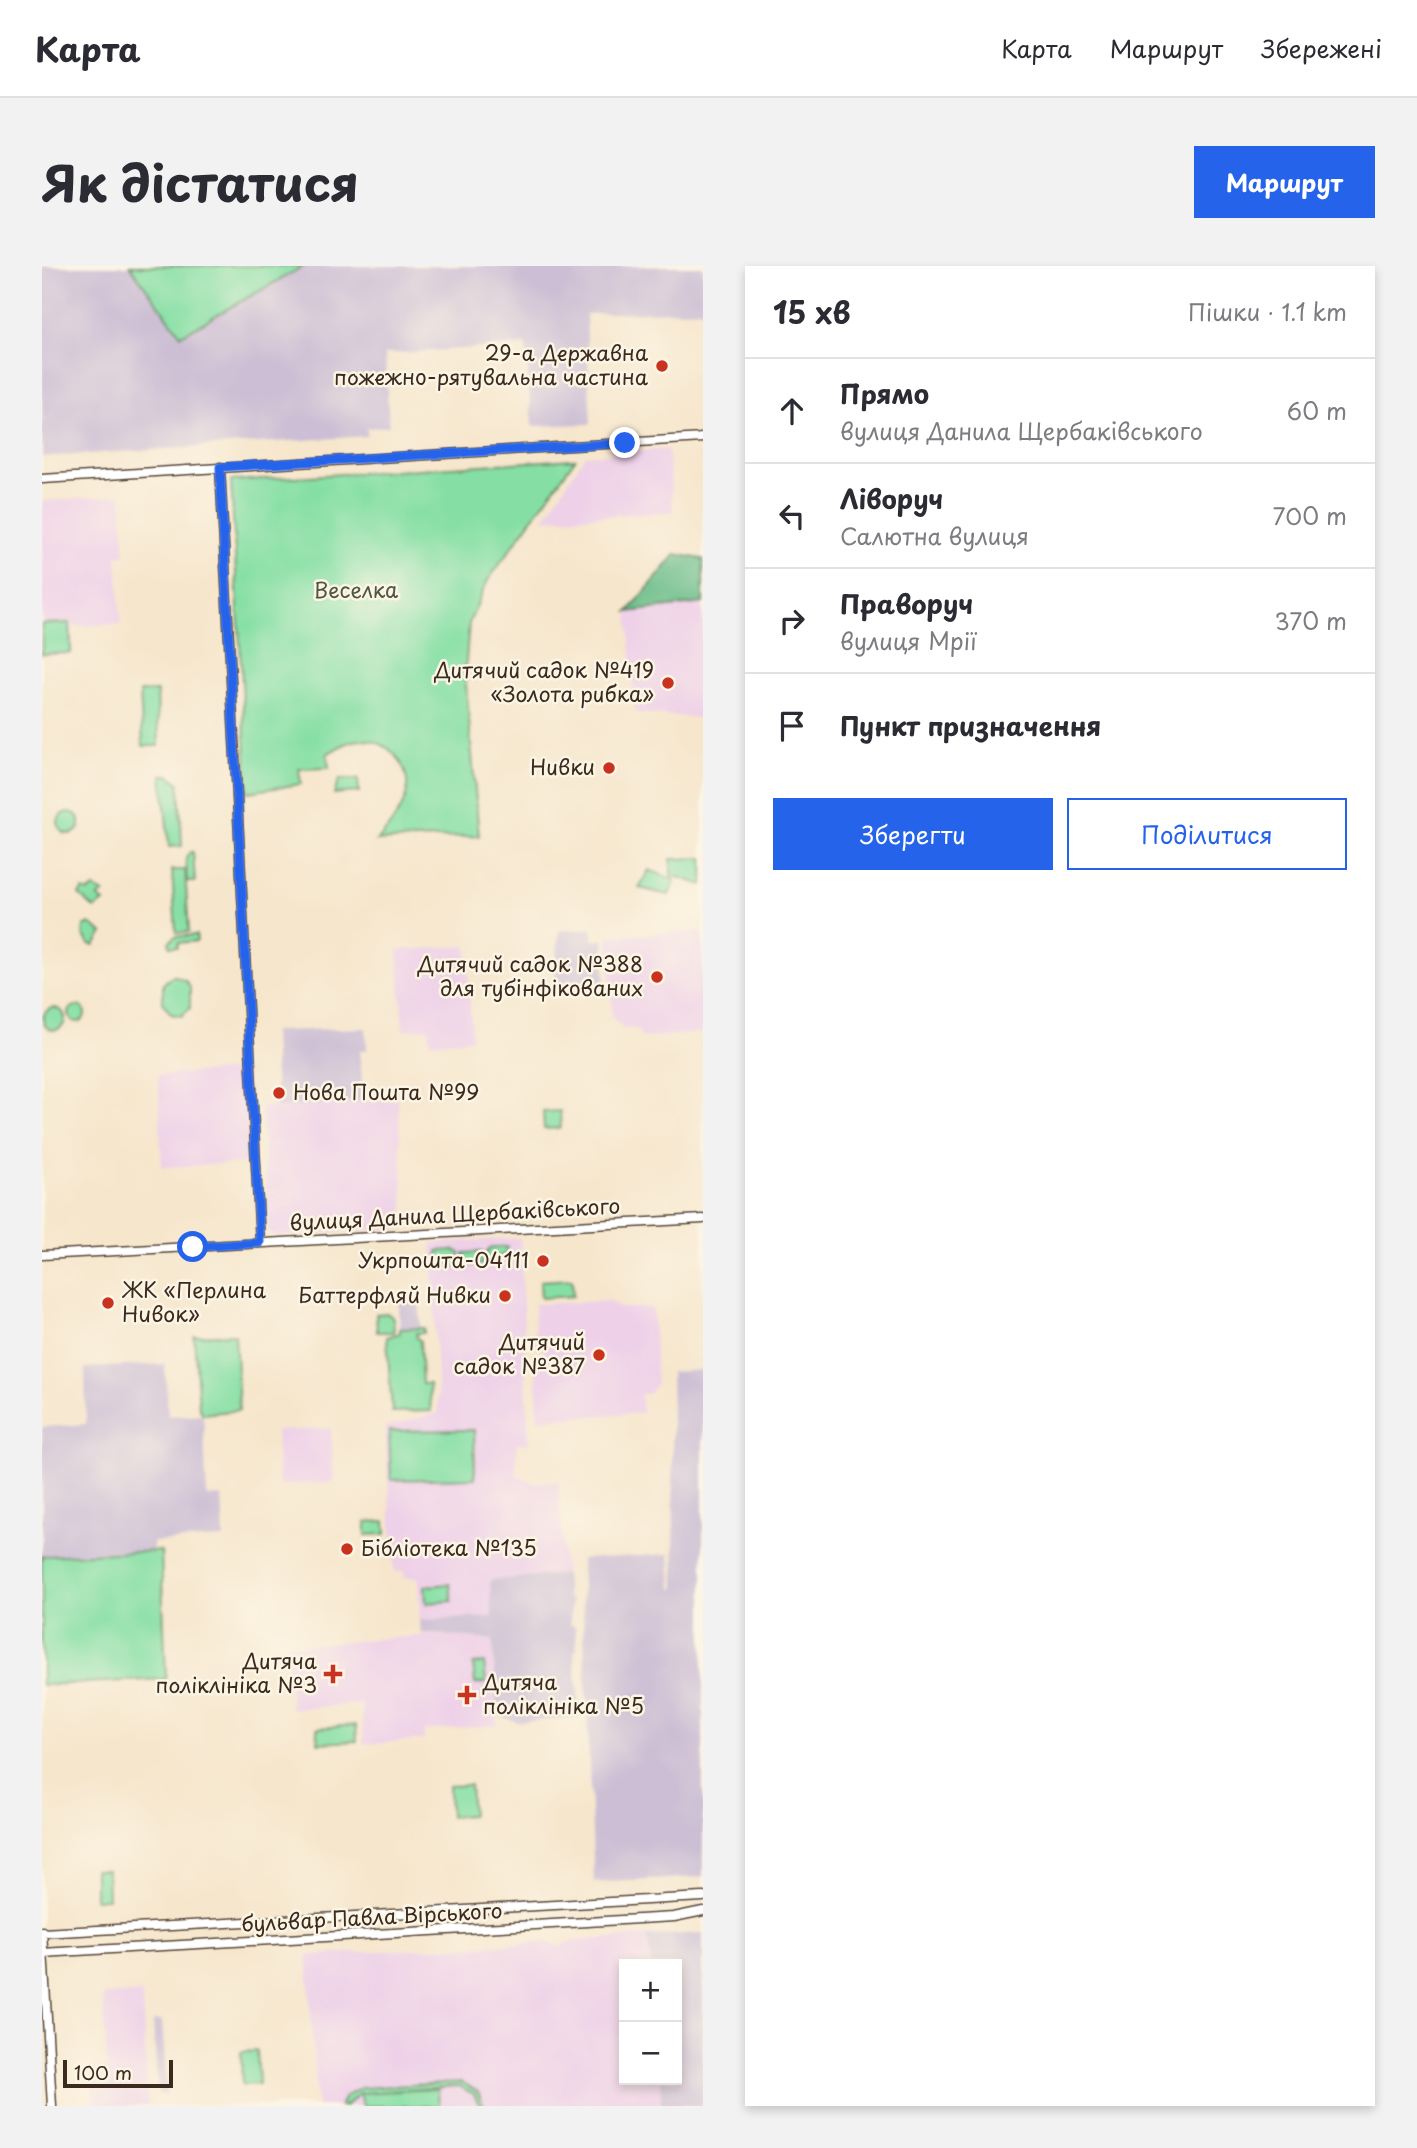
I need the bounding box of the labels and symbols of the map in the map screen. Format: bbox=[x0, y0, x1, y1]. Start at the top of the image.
place label: 29-а Державна пожежно-рятувальна частина bbox=[334, 336, 649, 392]
marker: 29-а Державна пожежно-рятувальна частина bbox=[654, 358, 670, 374]
route end bbox=[609, 427, 640, 458]
park label: Веселка bbox=[314, 573, 398, 605]
place label: Дитячий садок №419 «Золота рибка» bbox=[433, 653, 654, 709]
marker: Дитячий садок №419 «Золота рибка» bbox=[660, 675, 676, 691]
place label: Нивки bbox=[530, 750, 595, 782]
marker: Нивки bbox=[601, 760, 617, 776]
place label: Дитячий садок №388 для тубінфікованих bbox=[417, 947, 643, 1003]
marker: Дитячий садок №388 для тубінфікованих bbox=[649, 969, 665, 985]
place label: Нова Пошта №99 bbox=[293, 1075, 479, 1107]
marker: Нова Пошта №99 bbox=[271, 1085, 287, 1101]
street label: вулиця Данила Щербаківського bbox=[289, 1188, 621, 1238]
route start bbox=[177, 1231, 208, 1262]
place label: Укрпошта-04111 bbox=[358, 1243, 529, 1275]
marker: Укрпошта-04111 bbox=[535, 1253, 551, 1269]
place label: ЖК «Перлина Нивок» bbox=[121, 1273, 267, 1329]
place label: Баттерфляй Нивки bbox=[299, 1278, 491, 1310]
marker: Баттерфляй Нивки bbox=[497, 1288, 513, 1304]
marker: ЖК «Перлина Нивок» bbox=[100, 1295, 116, 1311]
place label: Дитячий садок №387 bbox=[454, 1325, 585, 1381]
marker: Дитячий садок №387 bbox=[591, 1347, 607, 1363]
place label: Бібліотека №135 bbox=[361, 1531, 537, 1563]
marker: Бібліотека №135 bbox=[339, 1541, 355, 1557]
place label: Дитяча поліклініка №3 bbox=[156, 1644, 317, 1700]
marker: Дитяча поліклініка №3 bbox=[323, 1664, 343, 1684]
place label: Дитяча поліклініка №5 bbox=[482, 1665, 644, 1721]
marker: Дитяча поліклініка №5 bbox=[457, 1685, 477, 1705]
street label: бульвар Павла Вірського bbox=[241, 1893, 503, 1939]
scale bar bbox=[63, 2057, 173, 2089]

